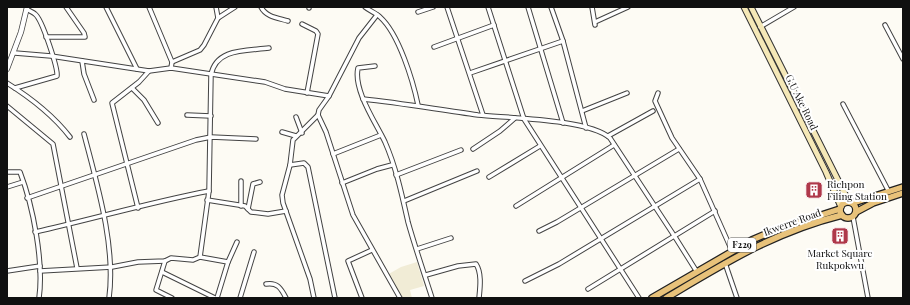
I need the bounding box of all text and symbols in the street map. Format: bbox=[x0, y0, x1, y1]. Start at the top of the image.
street label: G.U Ake Road bbox=[782, 72, 822, 132]
place label: Richpon Filing Station bbox=[827, 177, 887, 203]
building icon: Richpon Filing Station bbox=[804, 180, 824, 200]
street label: Ikwerre Road bbox=[761, 205, 823, 239]
building icon: Market Square Rukpokwu bbox=[830, 226, 850, 246]
road number: F229 bbox=[728, 238, 756, 252]
place label: Market Square Rukpokwu bbox=[807, 246, 873, 272]

